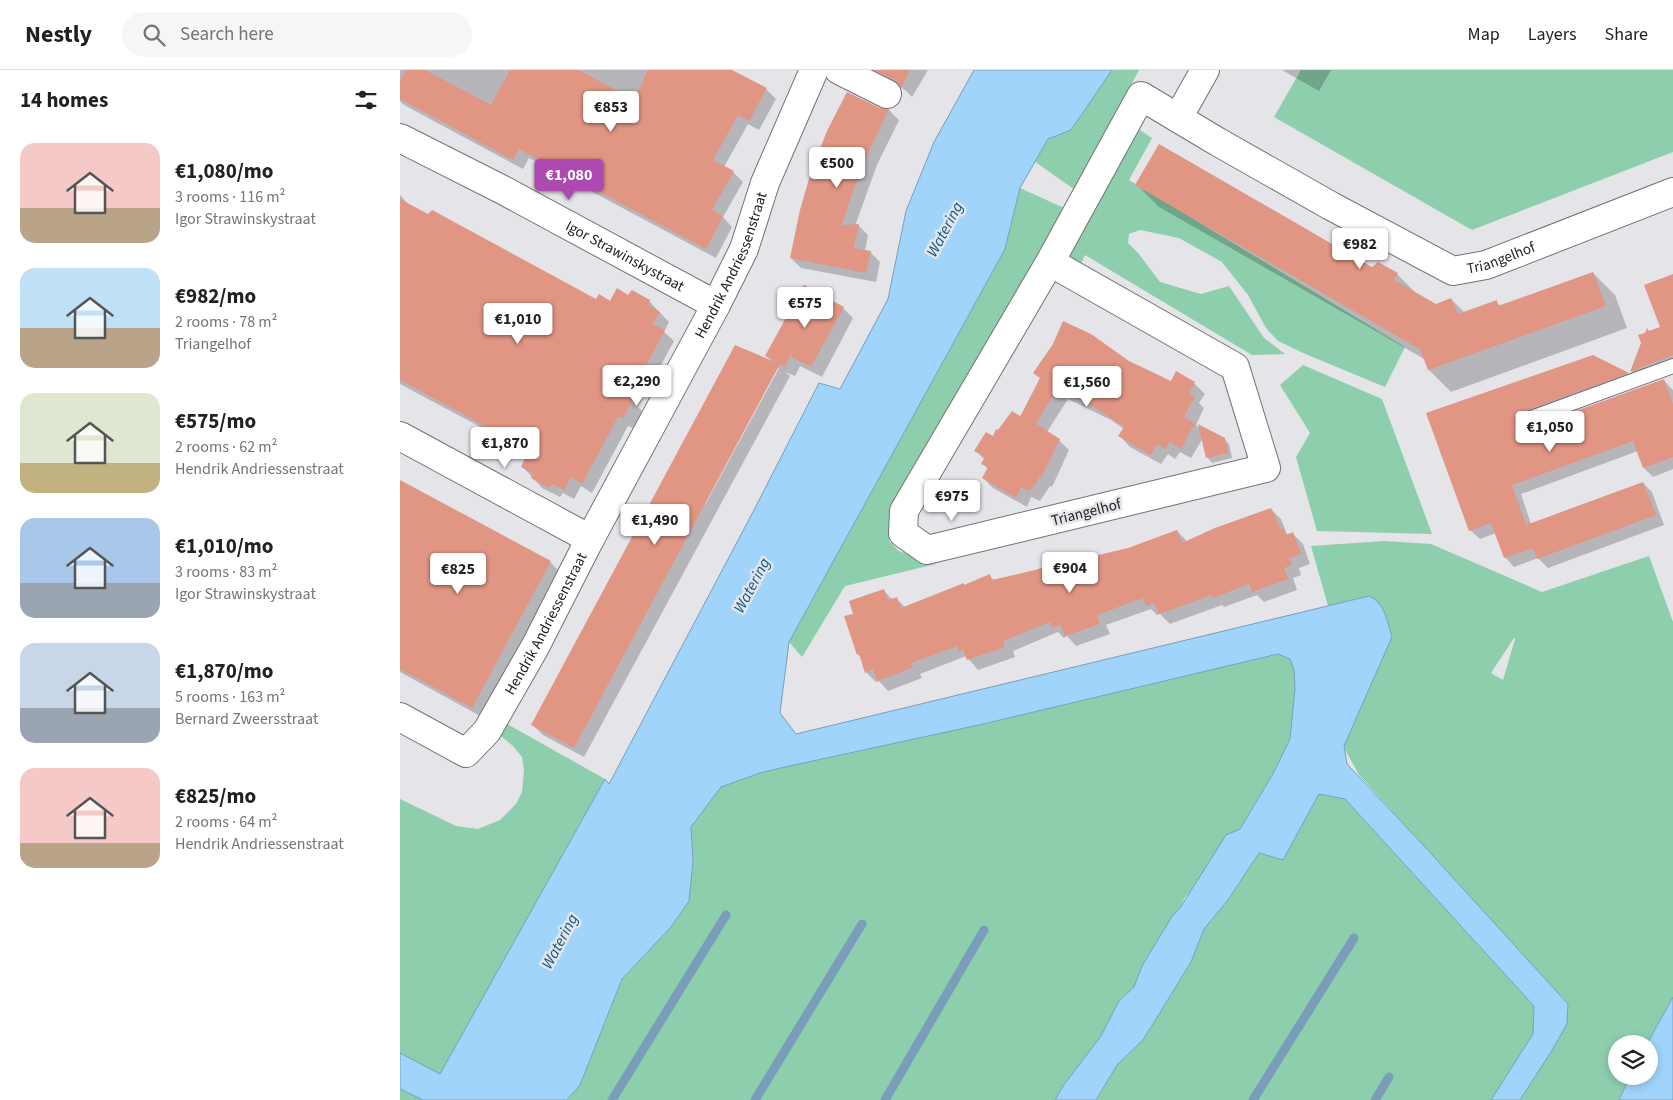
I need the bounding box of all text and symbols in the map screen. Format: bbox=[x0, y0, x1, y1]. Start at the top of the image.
search box bbox=[122, 12, 472, 57]
text: Nestly bbox=[25, 17, 92, 52]
icon: search bbox=[140, 21, 168, 49]
text: Search here bbox=[180, 21, 274, 48]
text: Map bbox=[1468, 22, 1500, 47]
text: Layers bbox=[1528, 22, 1577, 47]
text: Share bbox=[1605, 22, 1648, 47]
text: 14 homes bbox=[20, 85, 108, 115]
icon: filters bbox=[352, 86, 380, 114]
pin: €853 bbox=[581, 90, 641, 133]
text: €853 bbox=[594, 96, 628, 118]
pin: €500 bbox=[807, 146, 867, 189]
text: €500 bbox=[820, 152, 854, 174]
text: €1,080/mo bbox=[175, 156, 274, 186]
pin: €1,080 bbox=[528, 158, 610, 201]
icon: home bbox=[60, 163, 120, 223]
text: €1,080 bbox=[545, 164, 593, 186]
text: 3 rooms · 116 m² bbox=[175, 186, 285, 208]
street label: Hendrik Andriessenstraat bbox=[690, 189, 772, 342]
water label: Watering bbox=[921, 198, 969, 261]
text: Igor Strawinskystraat bbox=[175, 208, 316, 230]
street label: Igor Strawinskystraat bbox=[562, 216, 688, 297]
pin: €982 bbox=[1330, 228, 1390, 270]
text: €982 bbox=[1343, 233, 1377, 255]
street label: Triangelhof bbox=[1465, 237, 1539, 279]
text: €982/mo bbox=[175, 281, 256, 311]
pin: €575 bbox=[775, 286, 835, 329]
icon: home bbox=[60, 288, 120, 348]
text: €575 bbox=[788, 292, 822, 314]
pin: €1,010 bbox=[477, 302, 559, 345]
text: €1,010 bbox=[494, 308, 542, 330]
text: 2 rooms · 78 m² bbox=[175, 311, 277, 333]
text: Triangelhof bbox=[175, 333, 251, 355]
pin: €2,290 bbox=[596, 364, 678, 407]
pin: €1,560 bbox=[1046, 366, 1128, 408]
text: €2,290 bbox=[613, 370, 661, 392]
text: €1,560 bbox=[1063, 371, 1111, 393]
text: €575/mo bbox=[175, 406, 256, 436]
pin: €1,050 bbox=[1509, 410, 1591, 453]
icon: home bbox=[60, 413, 120, 473]
text: €1,050 bbox=[1526, 416, 1574, 438]
pin: €1,870 bbox=[464, 426, 546, 469]
text: €1,870 bbox=[481, 432, 529, 454]
text: 2 rooms · 62 m² bbox=[175, 436, 277, 458]
text: Hendrik Andriessenstraat bbox=[175, 458, 344, 480]
pin: €975 bbox=[922, 480, 982, 522]
text: €975 bbox=[935, 485, 969, 507]
street label: Triangelhof bbox=[1049, 494, 1124, 531]
pin: €1,490 bbox=[614, 504, 696, 546]
text: €1,490 bbox=[631, 509, 679, 531]
text: €1,010/mo bbox=[175, 531, 274, 561]
icon: home bbox=[60, 538, 120, 598]
street label: Hendrik Andriessenstraat bbox=[500, 549, 592, 699]
pin: €825 bbox=[428, 552, 488, 595]
pin: €904 bbox=[1040, 552, 1100, 594]
water label: Watering bbox=[728, 554, 776, 617]
text: €904 bbox=[1053, 557, 1087, 579]
text: €825 bbox=[441, 558, 475, 580]
text: 3 rooms · 83 m² bbox=[175, 561, 277, 583]
text: Igor Strawinskystraat bbox=[175, 583, 316, 605]
text: €1,870/mo bbox=[175, 656, 274, 686]
icon: home bbox=[60, 663, 120, 723]
text: 5 rooms · 163 m² bbox=[175, 686, 285, 708]
text: Bernard Zweersstraat bbox=[175, 708, 318, 730]
text: €825/mo bbox=[175, 781, 256, 811]
icon: home bbox=[60, 788, 120, 848]
text: 2 rooms · 64 m² bbox=[175, 811, 277, 833]
text: Hendrik Andriessenstraat bbox=[175, 833, 344, 855]
water label: Watering bbox=[536, 910, 584, 973]
map controls bbox=[1608, 1035, 1658, 1085]
button: layers bbox=[1608, 1035, 1658, 1085]

